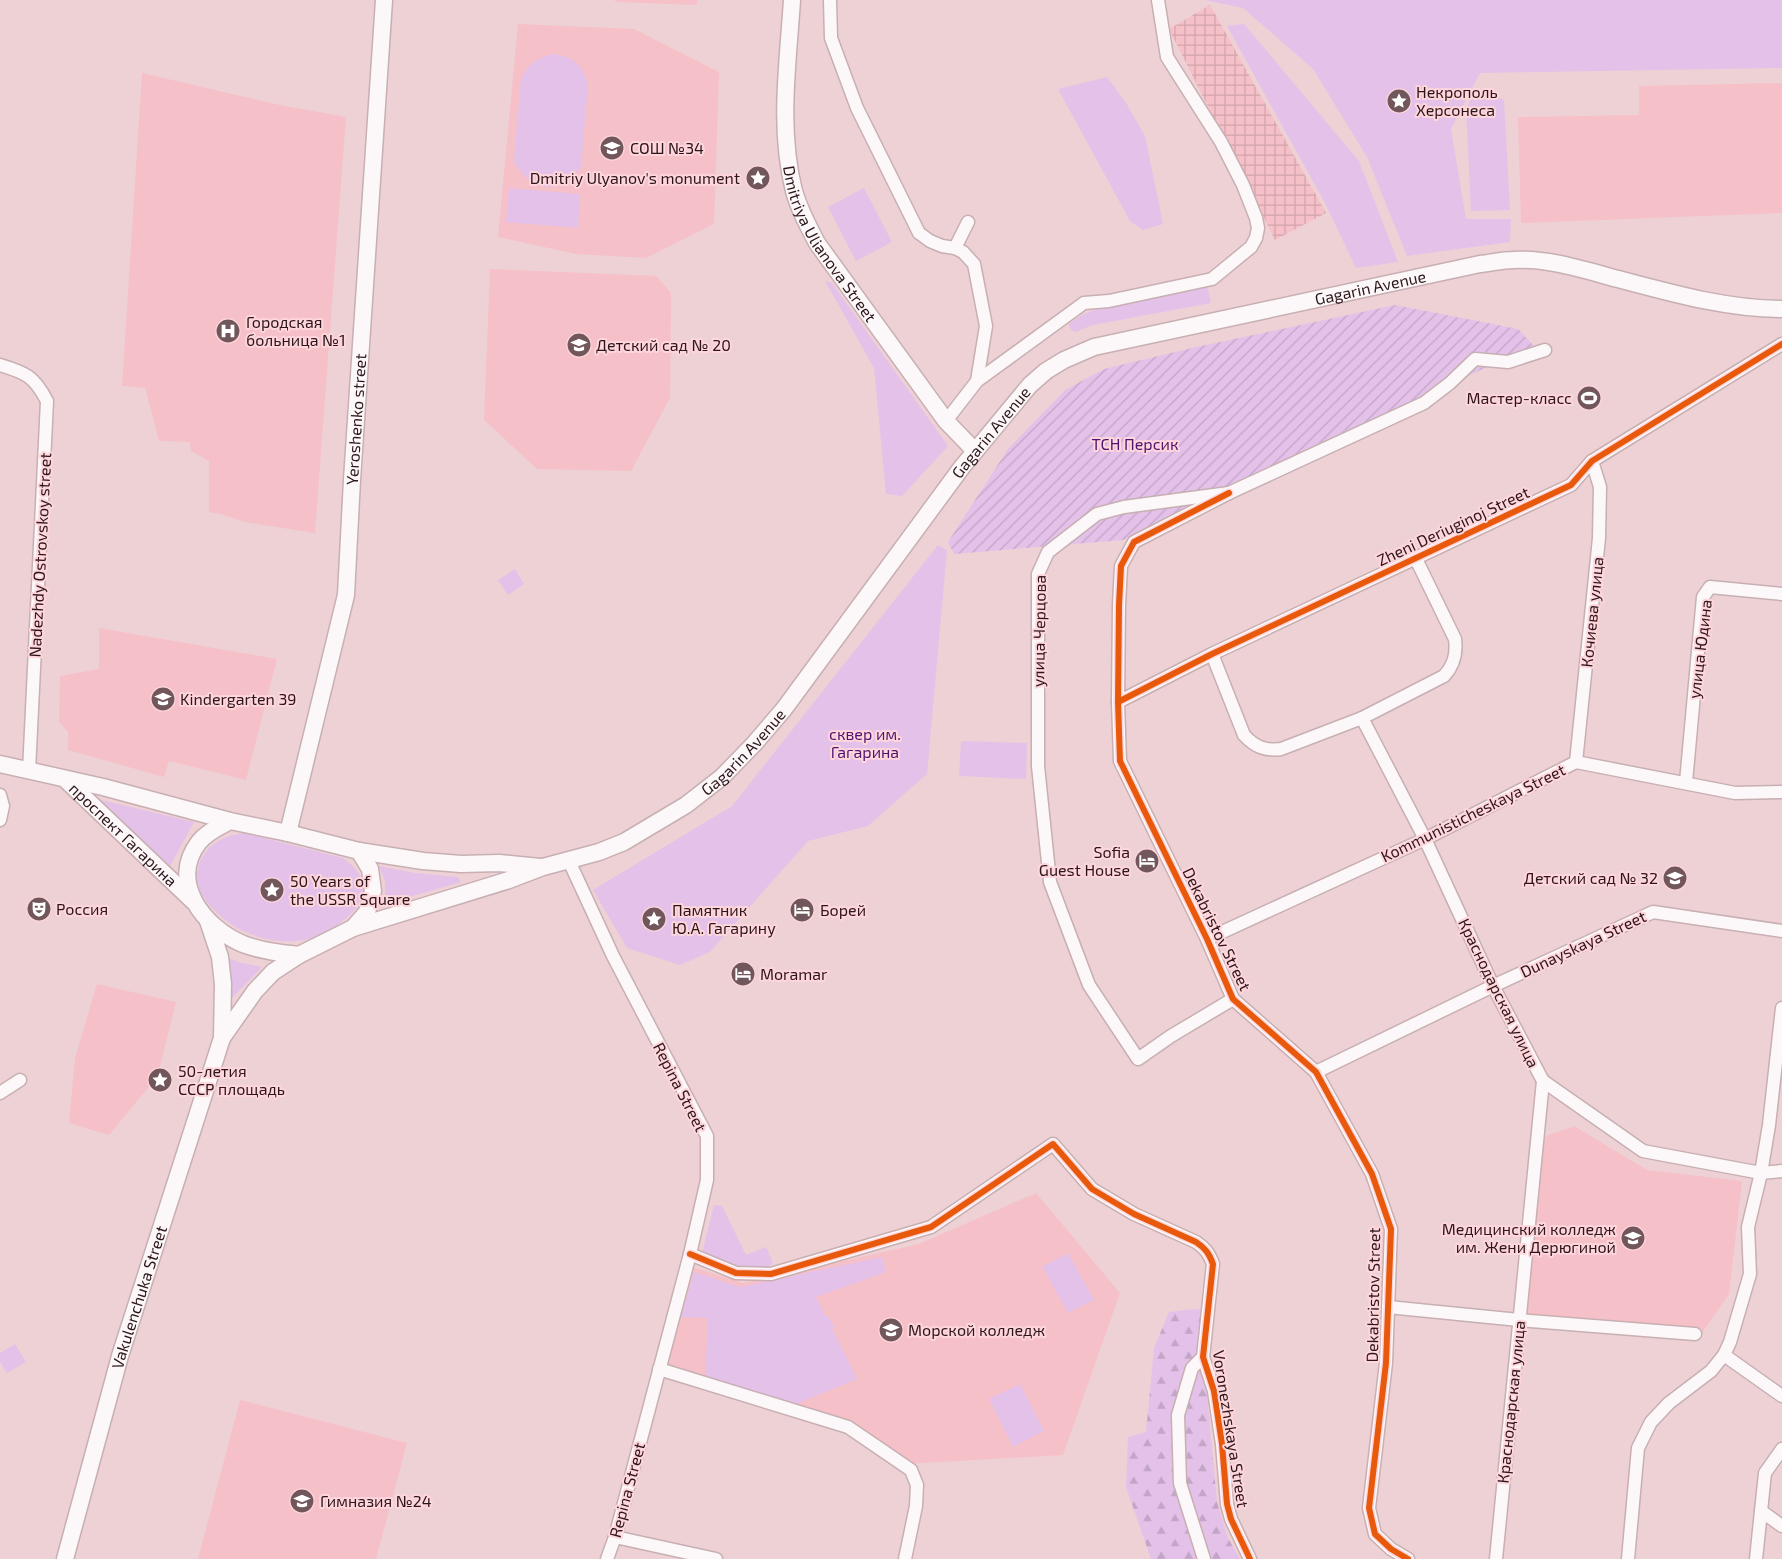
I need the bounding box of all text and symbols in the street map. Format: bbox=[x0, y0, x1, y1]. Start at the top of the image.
place label: Некрополь Херсонеса bbox=[1416, 82, 1498, 119]
place icon: Некрополь Херсонеса bbox=[1386, 88, 1412, 114]
school or university icon: СОШ №34 bbox=[599, 135, 625, 161]
place label: СОШ №34 bbox=[630, 138, 704, 157]
street label: Dmitriya Ulianova Street bbox=[780, 164, 881, 325]
place icon: Dmitriy Ulyanov's monument bbox=[745, 165, 771, 191]
place label: Dmitriy Ulyanov's monument bbox=[530, 168, 740, 187]
street label: Gagarin Avenue bbox=[1313, 266, 1427, 308]
place label: Городская больница №1 bbox=[246, 312, 346, 349]
hospital icon: Городская больница №1 bbox=[215, 318, 241, 344]
school or university icon: Детский сад № 20 bbox=[566, 332, 592, 358]
place label: Детский сад № 20 bbox=[596, 335, 731, 354]
street label: Yeroshenko street bbox=[342, 353, 369, 485]
street label: Gagarin Avenue bbox=[947, 382, 1034, 481]
sports icon: Мастер-класс bbox=[1576, 385, 1602, 411]
place label: Мастер-класс bbox=[1466, 388, 1572, 407]
park label: ТСН Персик bbox=[1092, 434, 1179, 453]
street label: Nadezhdy Ostrovskoy street bbox=[25, 452, 54, 658]
street label: Zheni Deriuginoj Street bbox=[1374, 482, 1532, 570]
street label: Кочиева улица bbox=[1576, 556, 1608, 668]
street label: улица Черцова bbox=[1028, 575, 1050, 687]
street label: улица Юдина bbox=[1684, 598, 1716, 700]
school or university icon: Kindergarten 39 bbox=[150, 686, 176, 712]
place label: Kindergarten 39 bbox=[180, 689, 296, 708]
street label: Gagarin Avenue bbox=[697, 705, 789, 799]
park label: сквер им. Гагарина bbox=[829, 724, 901, 761]
street label: Kommunisticheskaya Street bbox=[1377, 760, 1568, 866]
street label: проспект Гагарина bbox=[66, 778, 181, 890]
place label: Sofia Guest House bbox=[1039, 842, 1130, 879]
hotel icon: Sofia Guest House bbox=[1134, 848, 1160, 874]
street label: Dekabristov Street bbox=[1179, 864, 1256, 994]
school or university icon: Детский сад № 32 bbox=[1662, 865, 1688, 891]
place label: Детский сад № 32 bbox=[1524, 868, 1658, 887]
place label: 50 Years of the USSR Square bbox=[290, 871, 410, 908]
place icon: 50 Years of the USSR Square bbox=[259, 877, 285, 903]
theatre icon: Россия bbox=[26, 896, 52, 922]
hotel icon: Борей bbox=[789, 897, 815, 923]
place label: Россия bbox=[56, 899, 108, 918]
place label: Памятник Ю.А. Гагарину bbox=[672, 900, 776, 938]
place label: Борей bbox=[820, 900, 866, 919]
place icon: Памятник Ю.А. Гагарину bbox=[641, 906, 667, 932]
street label: Dunayskaya Street bbox=[1517, 906, 1649, 981]
street label: Краснодарская улица bbox=[1454, 915, 1544, 1071]
hotel icon: Moramar bbox=[730, 961, 756, 987]
place label: Moramar bbox=[760, 964, 828, 983]
street label: Repina Street bbox=[650, 1039, 711, 1135]
place label: 50-летия СССР площадь bbox=[178, 1061, 285, 1098]
place icon: 50-летия СССР площадь bbox=[147, 1067, 173, 1093]
place label: Медицинский колледж им. Жени Дерюгиной bbox=[1442, 1219, 1616, 1256]
street label: Vakulenchuka Street bbox=[107, 1223, 170, 1371]
school or university icon: Медицинский колледж им. Жени Дерюгиной bbox=[1620, 1225, 1646, 1251]
street label: Dekabristov Street bbox=[1362, 1227, 1383, 1363]
school or university icon: Морской колледж bbox=[878, 1317, 904, 1343]
place label: Морской колледж bbox=[908, 1320, 1045, 1339]
street label: Краснодарская улица bbox=[1493, 1320, 1529, 1484]
street label: Voronezhskaya Street bbox=[1210, 1349, 1253, 1509]
street label: Repina Street bbox=[605, 1440, 648, 1540]
school or university icon: Гимназия №24 bbox=[289, 1488, 315, 1514]
place label: Гимназия №24 bbox=[320, 1491, 432, 1510]

